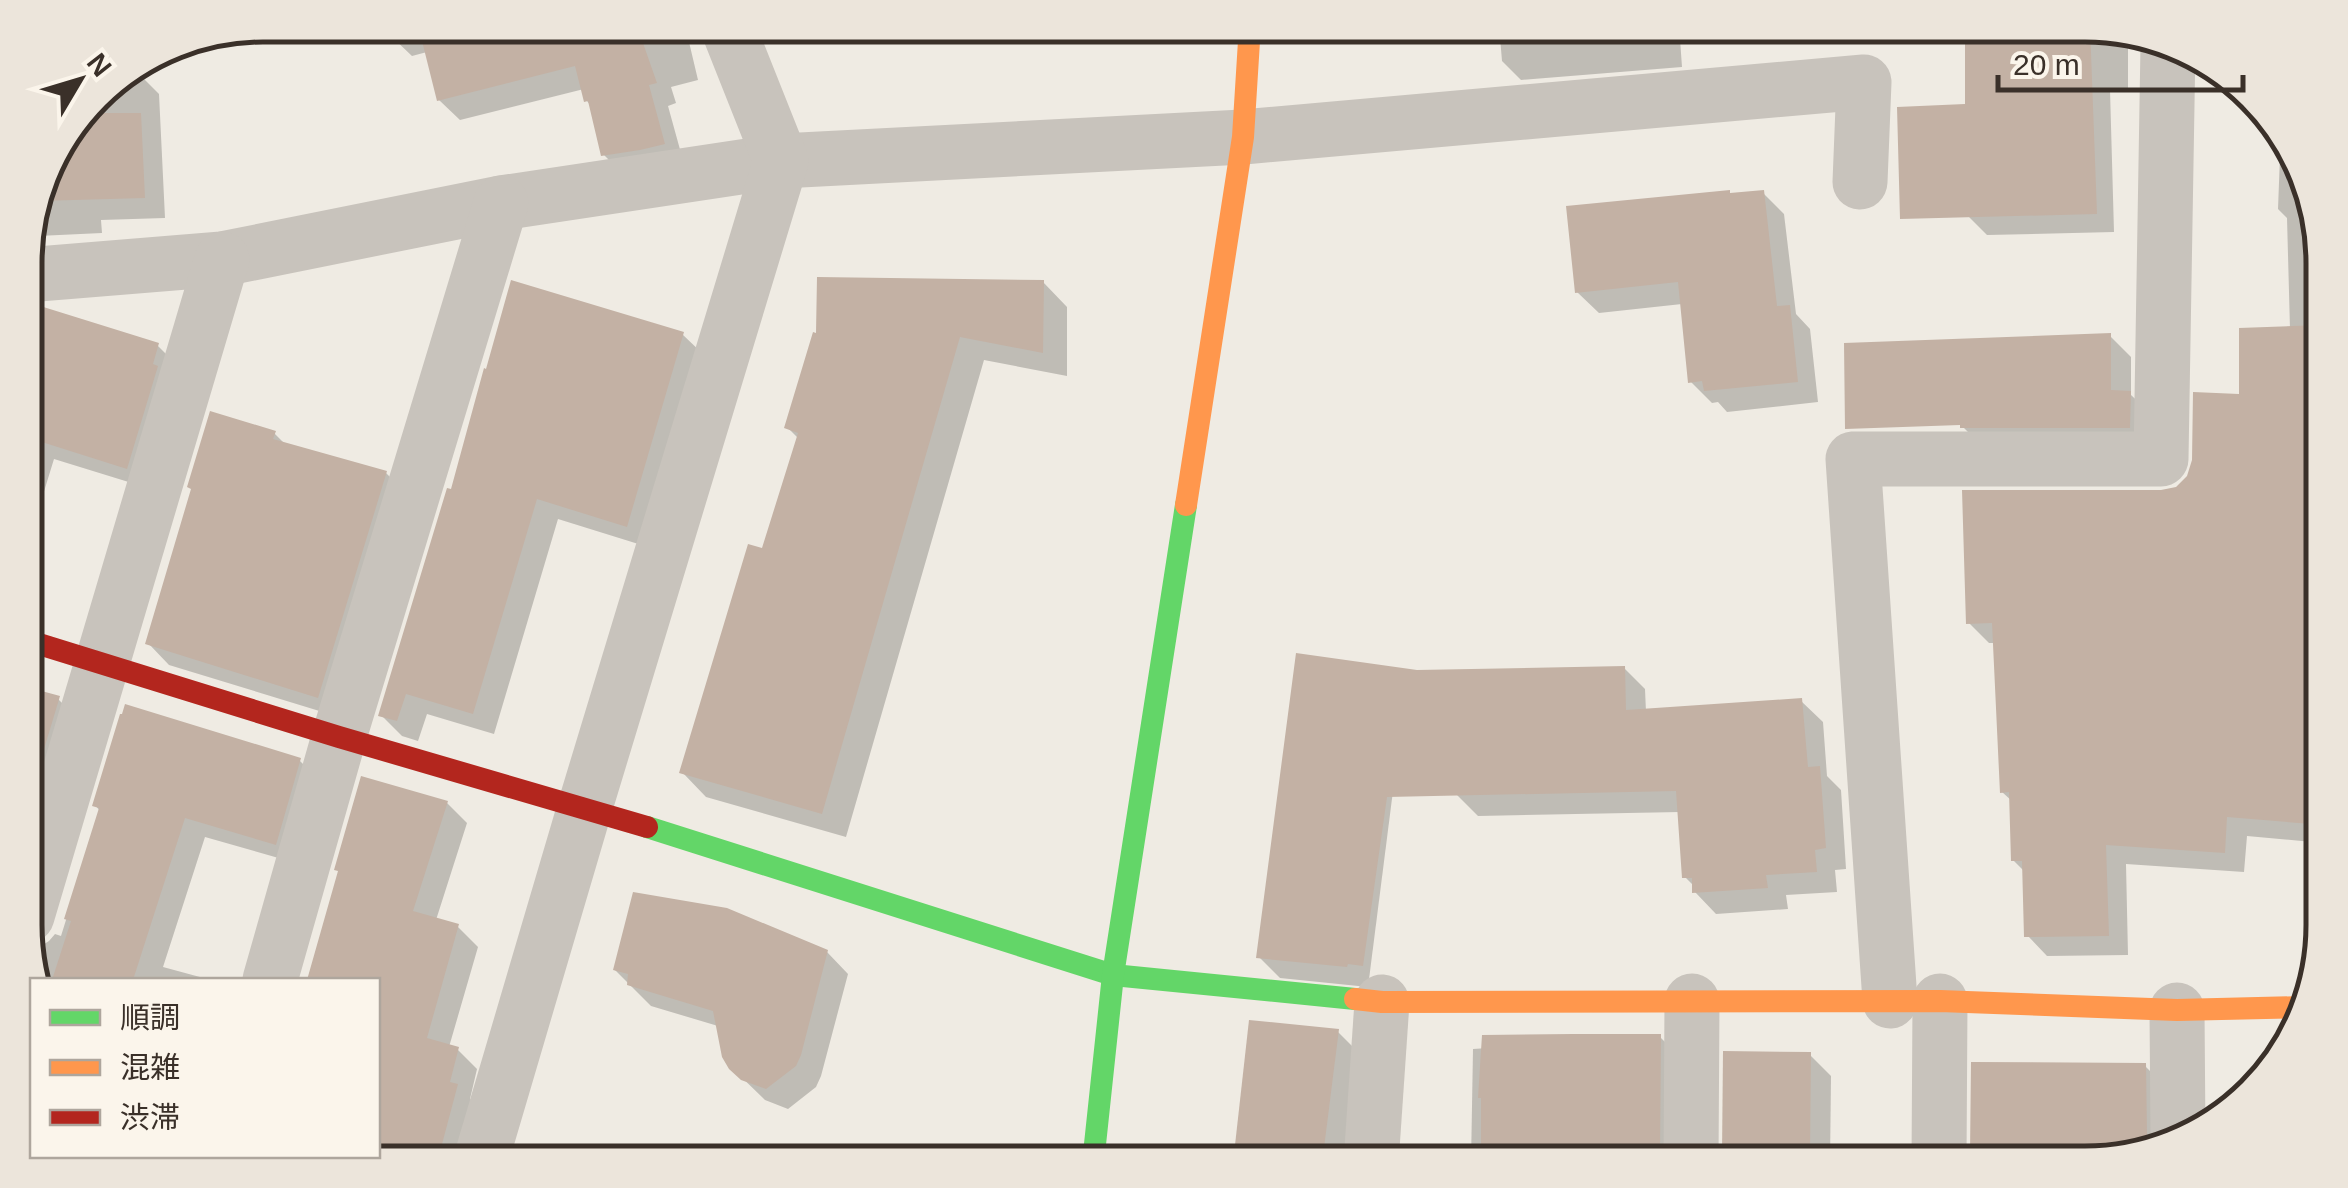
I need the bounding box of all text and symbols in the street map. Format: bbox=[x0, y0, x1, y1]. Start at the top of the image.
north arrow bbox=[30, 30, 130, 130]
scale bar bbox=[1998, 30, 2243, 92]
text: N bbox=[81, 47, 118, 82]
text: 20 m bbox=[2013, 48, 2080, 81]
legend bbox=[30, 978, 380, 1158]
text: 順調 bbox=[120, 1001, 180, 1034]
text: 混雑 bbox=[120, 1051, 180, 1084]
text: 渋滞 bbox=[120, 1101, 180, 1134]

